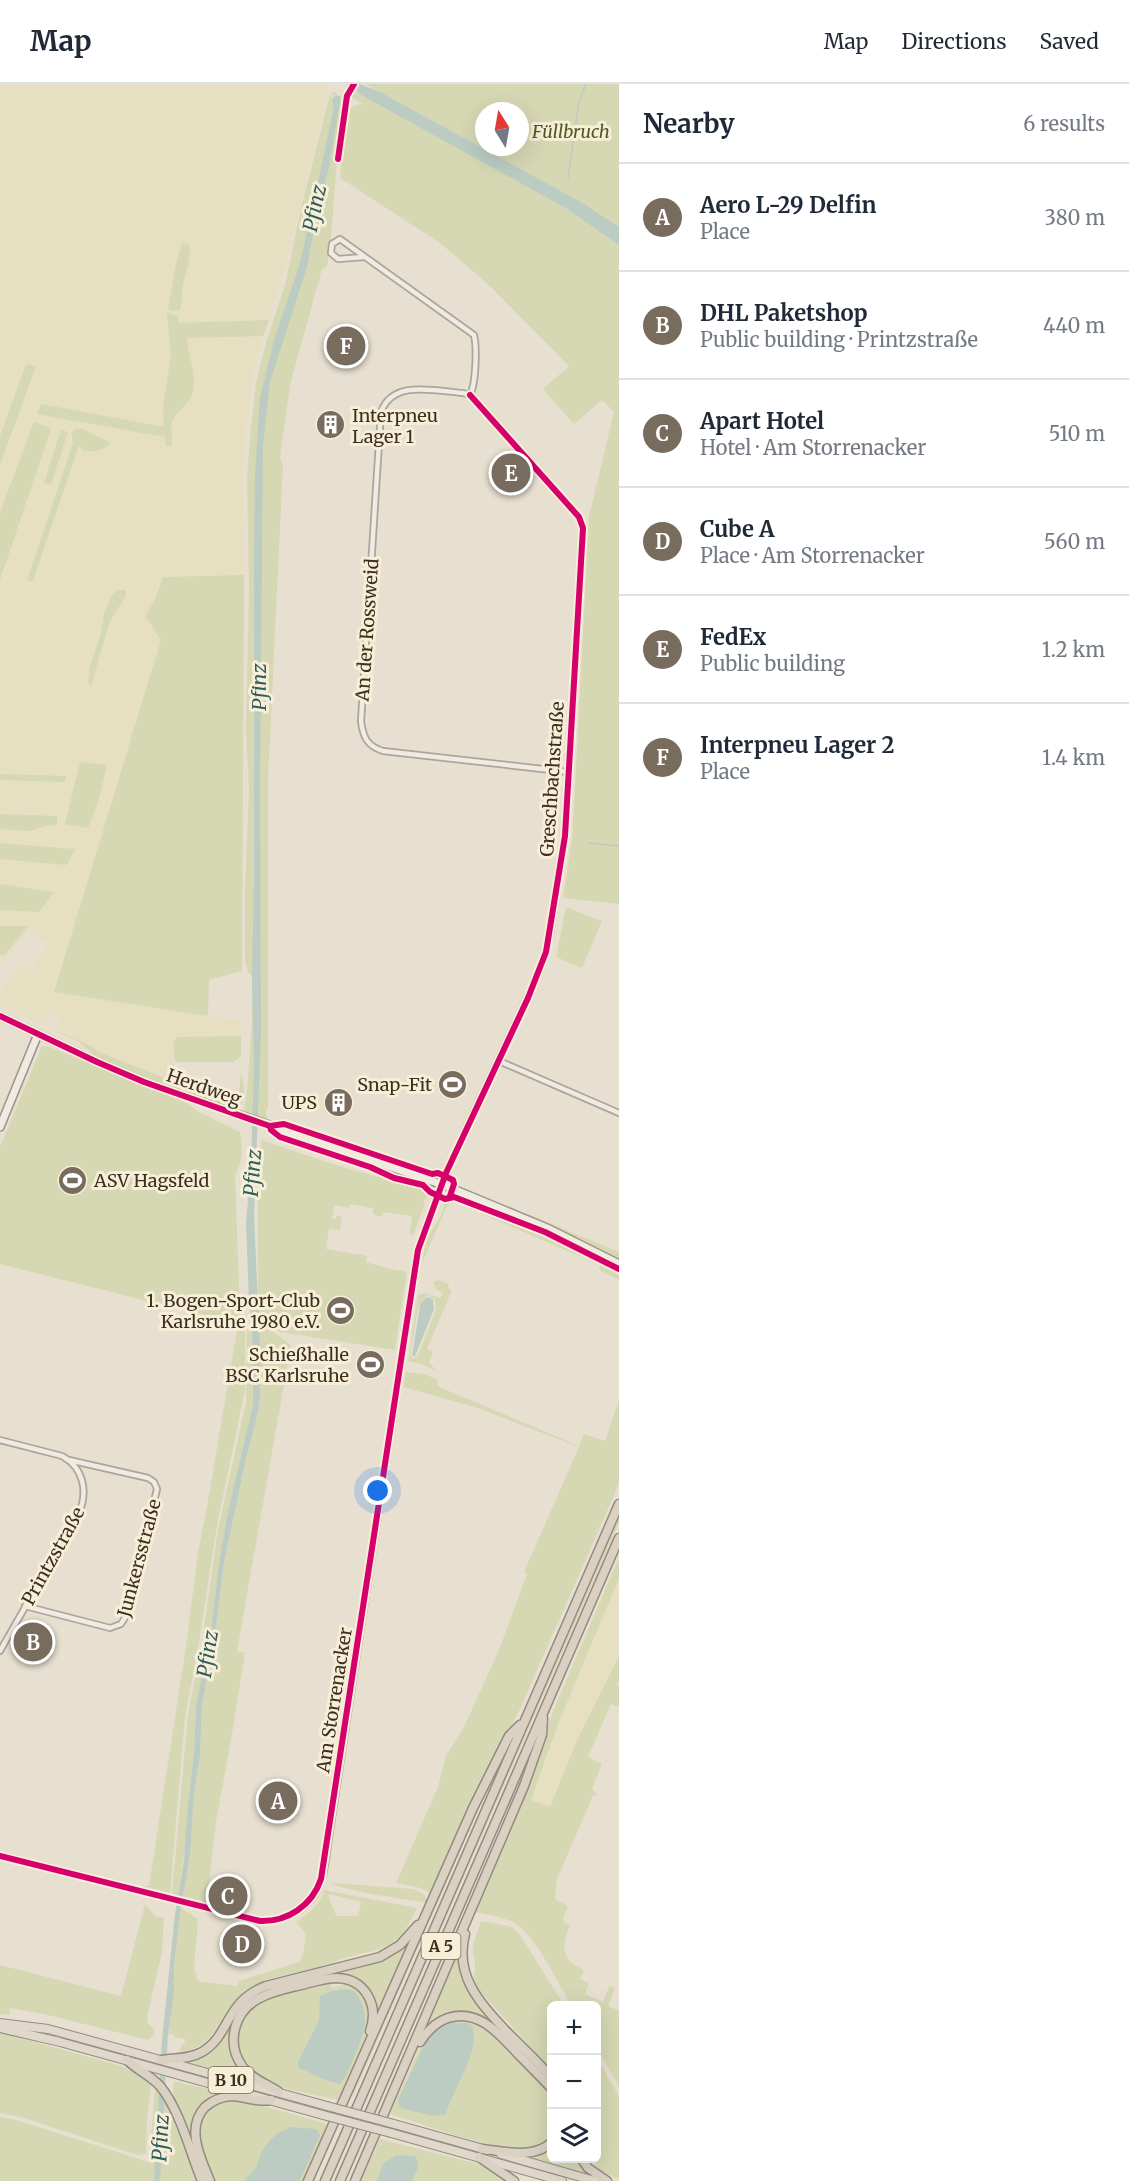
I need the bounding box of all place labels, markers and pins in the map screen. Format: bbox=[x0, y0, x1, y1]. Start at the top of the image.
pin: F bbox=[326, 324, 366, 368]
place label: Interpneu Lager 1 bbox=[352, 404, 438, 448]
building icon: Interpneu Lager 1 bbox=[315, 409, 347, 441]
pin: E bbox=[492, 450, 530, 496]
sports icon: Snap-Fit bbox=[437, 1068, 469, 1100]
place label: Snap-Fit bbox=[357, 1073, 432, 1096]
building icon: UPS bbox=[322, 1086, 354, 1118]
place label: UPS bbox=[282, 1091, 317, 1114]
sports icon: ASV Hagsfeld bbox=[57, 1164, 89, 1196]
place label: ASV Hagsfeld bbox=[93, 1169, 210, 1192]
place label: 1. Bogen-Sport-Club Karlsruhe 1980 e.V. bbox=[146, 1289, 320, 1333]
sports icon: 1. Bogen-Sport-Club Karlsruhe 1980 e.V. bbox=[325, 1294, 357, 1326]
place label: Schießhalle BSC Karlsruhe bbox=[225, 1343, 349, 1387]
sports icon: Schießhalle BSC Karlsruhe bbox=[354, 1348, 386, 1380]
pin: B bbox=[14, 1620, 52, 1664]
pin: A bbox=[258, 1778, 298, 1824]
pin: C bbox=[208, 1874, 248, 1918]
pin: D bbox=[222, 1922, 262, 1966]

